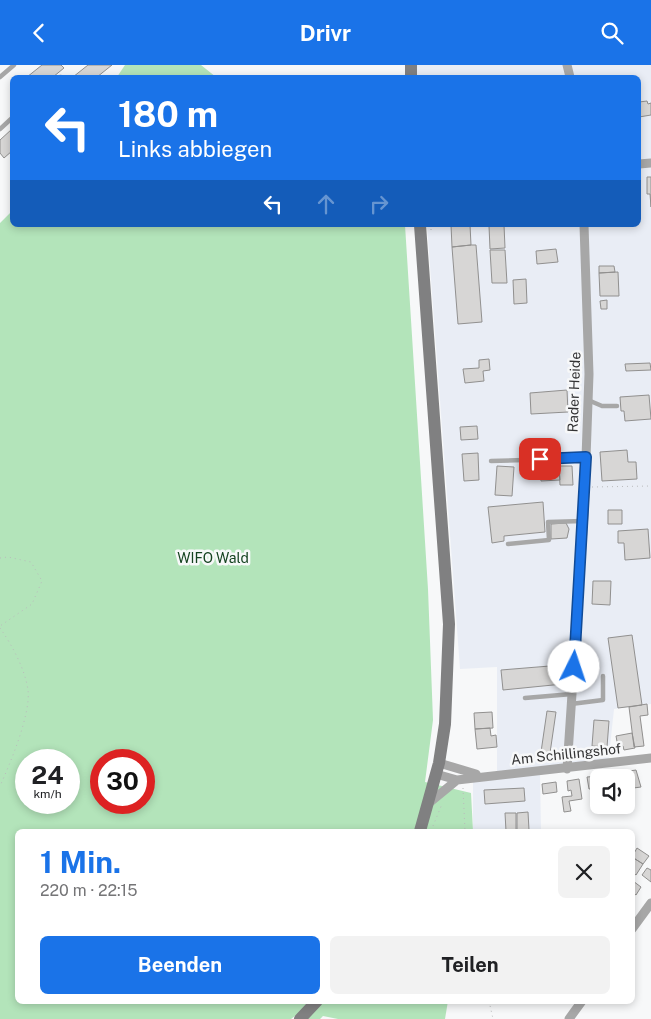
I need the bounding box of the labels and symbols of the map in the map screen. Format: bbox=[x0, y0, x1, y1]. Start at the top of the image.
street label: Rader Heide bbox=[565, 351, 583, 433]
pin bbox=[519, 438, 561, 480]
park label: WIFO Wald bbox=[177, 550, 249, 566]
position arrow bbox=[547, 640, 599, 692]
street label: Am Schillingshof bbox=[510, 740, 622, 768]
speed limit sign: 30 bbox=[90, 749, 155, 814]

